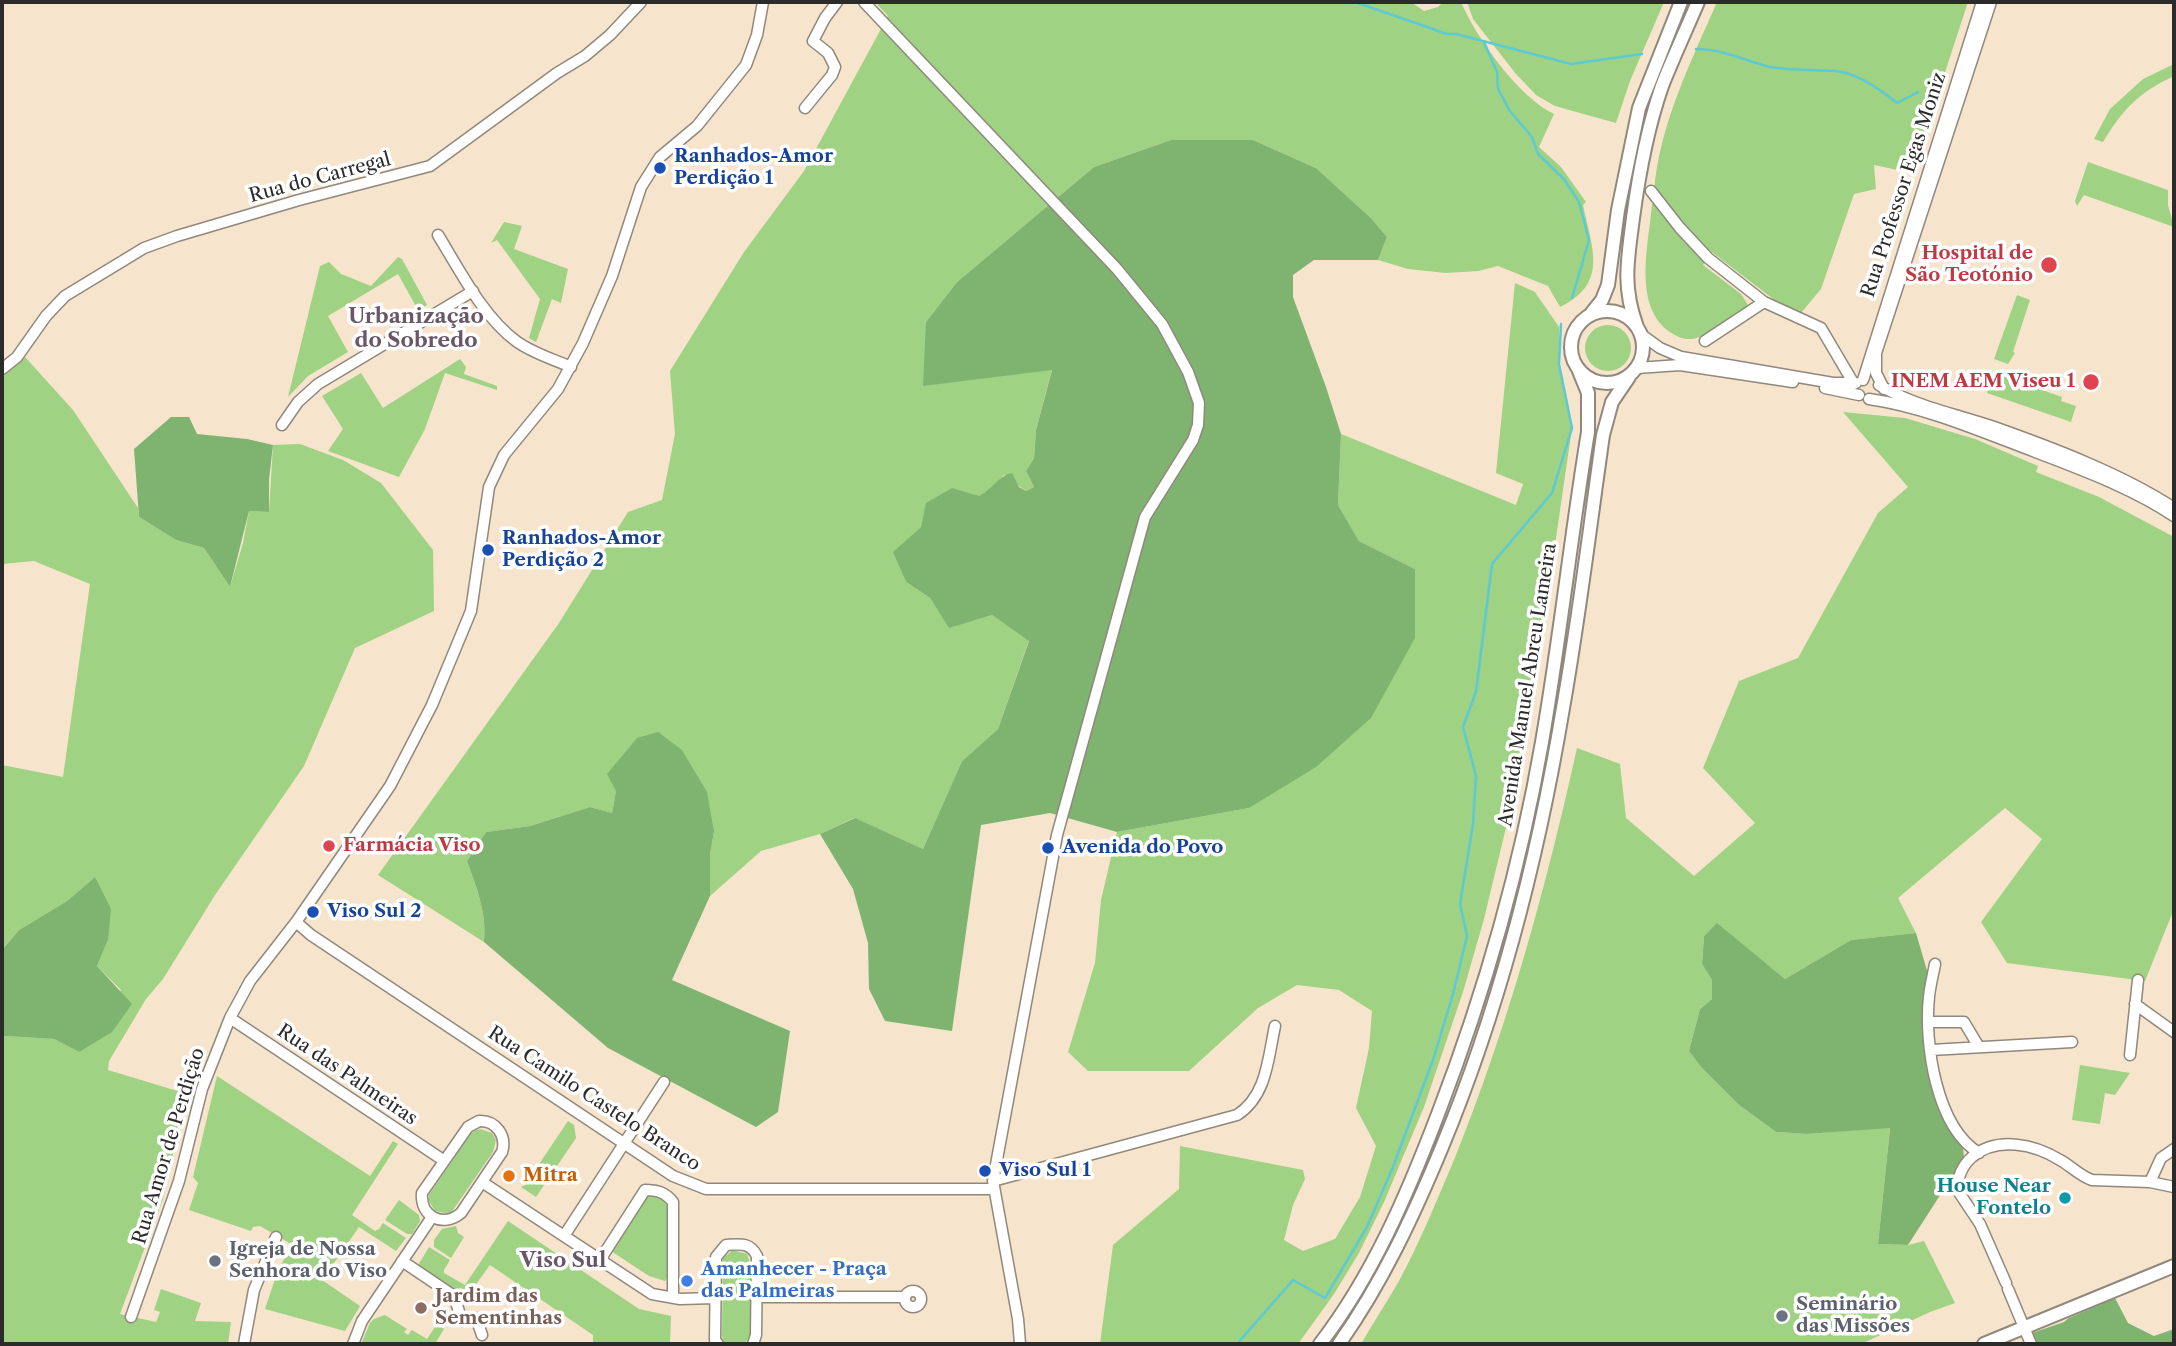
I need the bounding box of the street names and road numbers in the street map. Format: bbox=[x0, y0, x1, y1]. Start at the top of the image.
street label: Rua Professor Egas Moniz bbox=[1857, 70, 1951, 300]
street label: Rua do Carregal bbox=[247, 148, 393, 208]
street label: Avenida Manuel Abreu Lameira bbox=[1494, 542, 1562, 828]
street label: Rua das Palmeiras bbox=[273, 1020, 421, 1130]
street label: Rua Camilo Castelo Branco bbox=[484, 1022, 704, 1176]
street label: Rua Amor de Perdição bbox=[128, 1045, 210, 1247]

